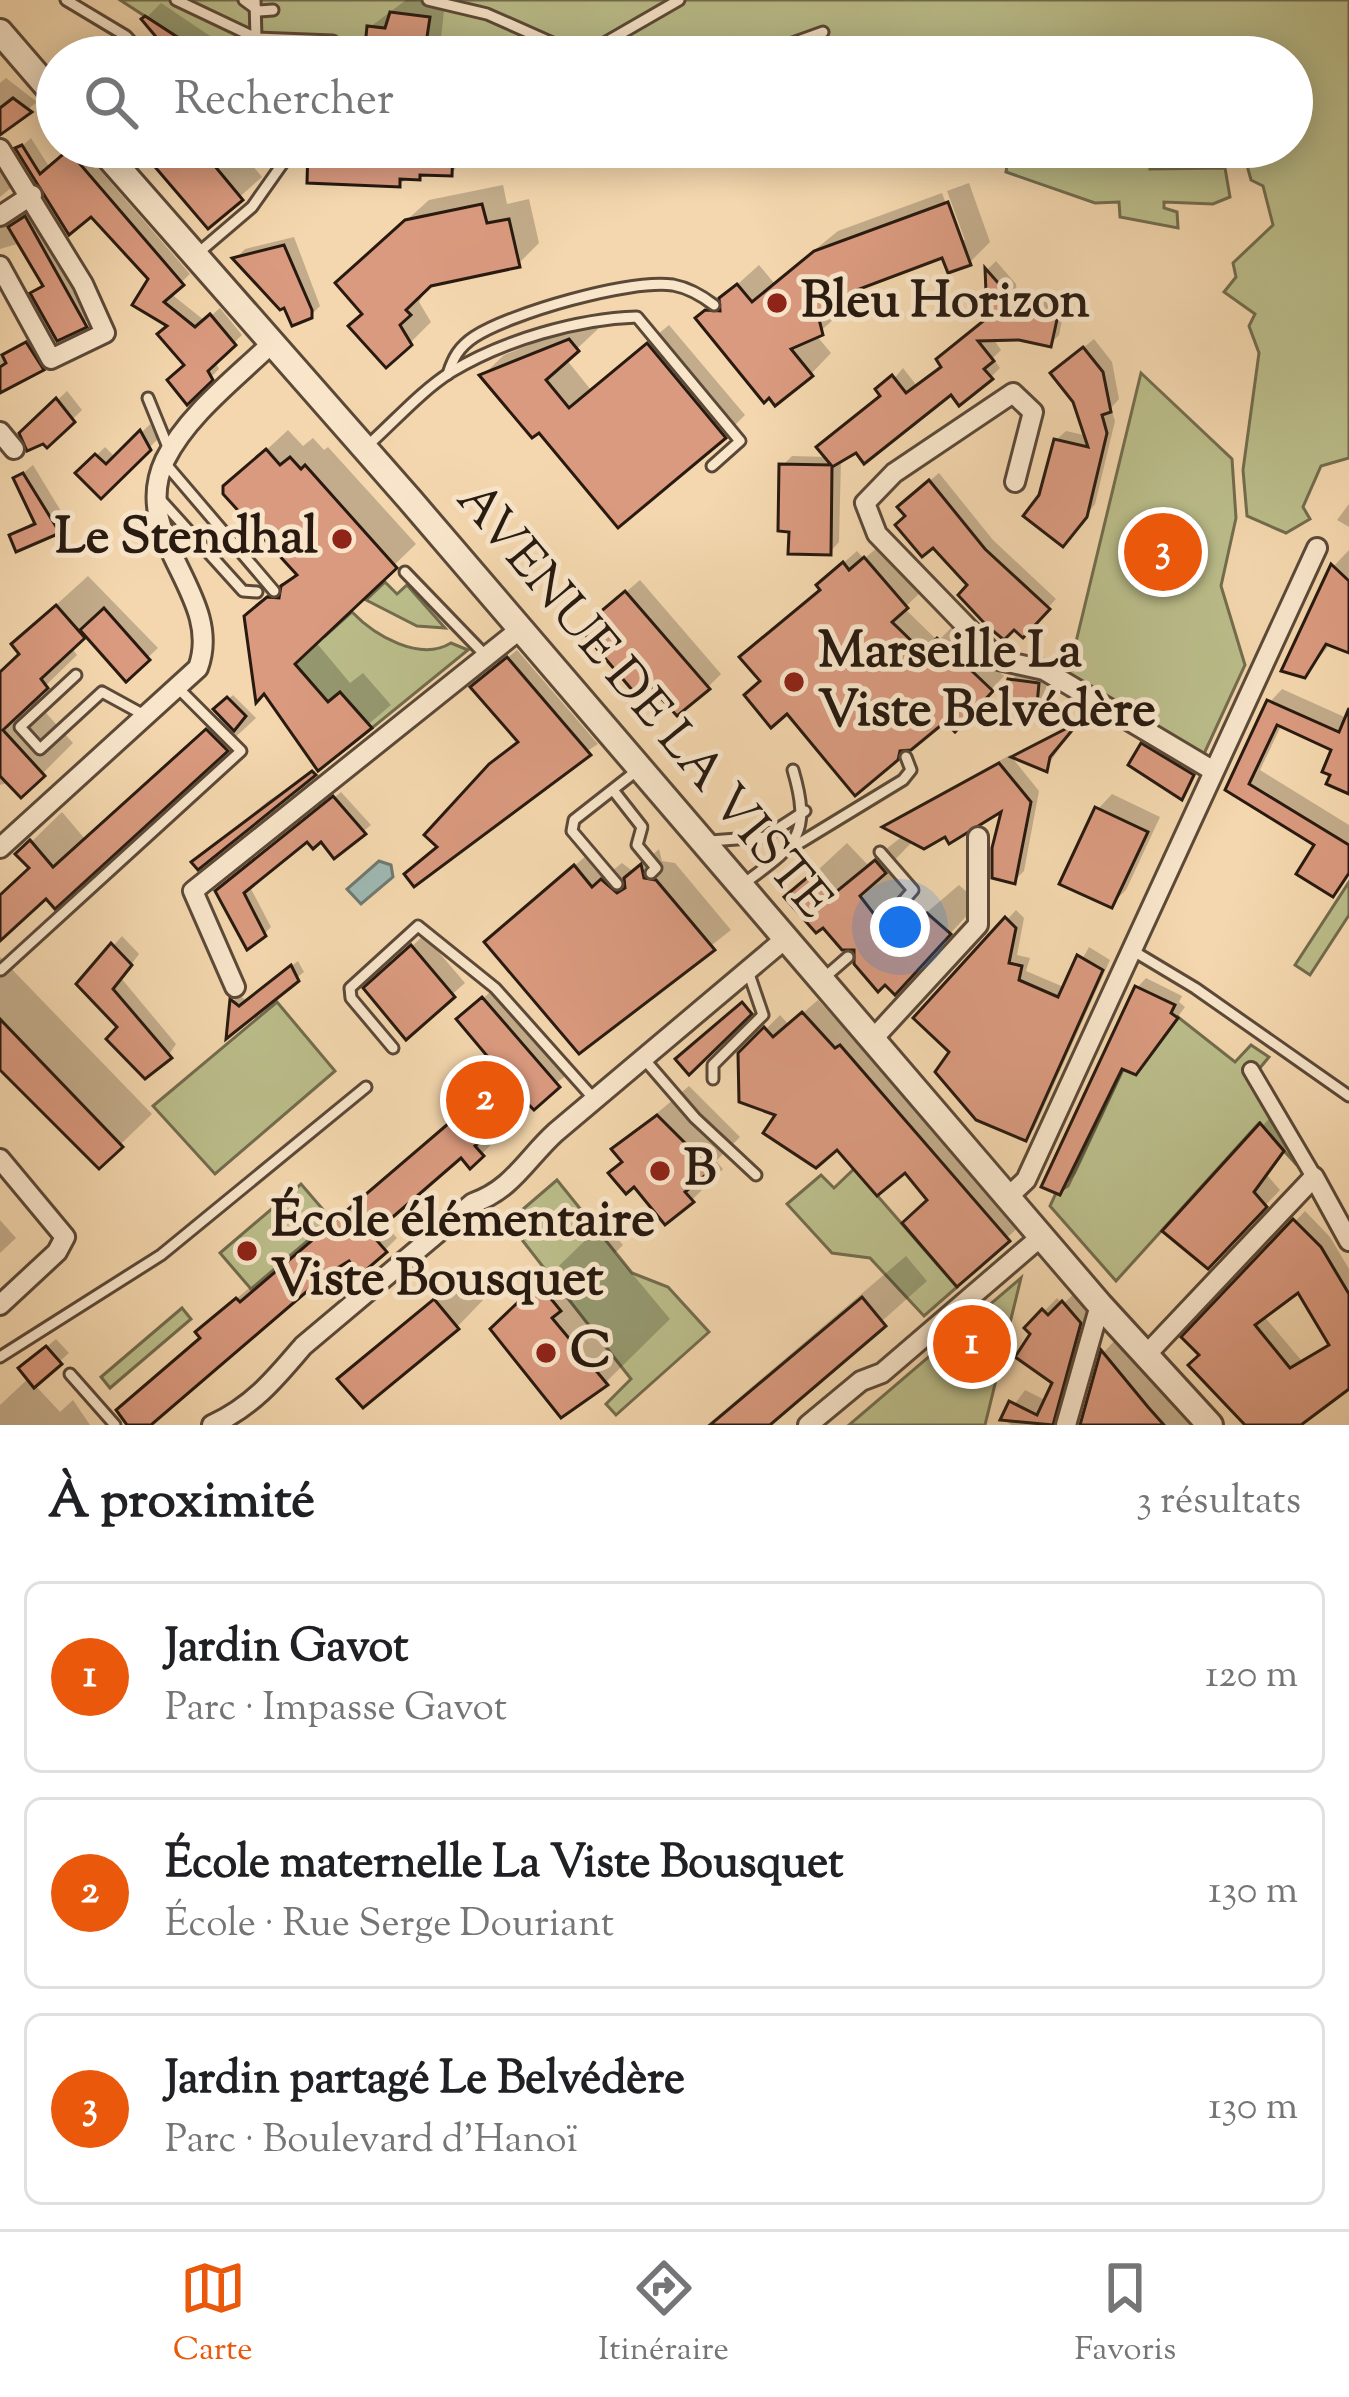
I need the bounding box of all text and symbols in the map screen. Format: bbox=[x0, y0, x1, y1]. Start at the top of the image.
search box bbox=[36, 36, 1313, 168]
icon: search bbox=[78, 69, 144, 135]
text: Rechercher bbox=[174, 70, 394, 135]
place label: Bleu Horizon bbox=[801, 267, 1090, 340]
marker: Bleu Horizon bbox=[764, 290, 790, 316]
street label: AVENUE DE LA VISTE bbox=[437, 468, 847, 936]
place label: Le Stendhal bbox=[55, 503, 319, 576]
pin: 3 bbox=[1124, 507, 1202, 597]
marker: Le Stendhal bbox=[329, 526, 355, 552]
place label: Marseille La Viste Belvédère bbox=[818, 617, 1156, 749]
marker: Marseille La Viste Belvédère bbox=[781, 669, 807, 695]
your location bbox=[870, 897, 930, 957]
pin: 2 bbox=[446, 1055, 524, 1145]
place label: B bbox=[684, 1135, 716, 1208]
marker: B bbox=[647, 1158, 673, 1184]
place label: École élémentaire Viste Bousquet bbox=[271, 1186, 655, 1318]
marker: École élémentaire Viste Bousquet bbox=[234, 1238, 260, 1264]
pin: 1 bbox=[933, 1299, 1011, 1389]
place label: C bbox=[570, 1317, 611, 1390]
marker: C bbox=[533, 1340, 559, 1366]
text: À proximité bbox=[48, 1467, 315, 1540]
text: 3 résultats bbox=[1136, 1475, 1301, 1531]
text: Jardin Gavot bbox=[165, 1617, 408, 1682]
text: 1 bbox=[83, 1649, 97, 1705]
text: 120 m bbox=[1205, 1649, 1298, 1705]
text: Parc · Impasse Gavot bbox=[165, 1682, 507, 1738]
text: École maternelle La Viste Bousquet bbox=[165, 1833, 843, 1898]
text: 2 bbox=[81, 1865, 99, 1921]
text: 130 m bbox=[1208, 1865, 1298, 1921]
text: École · Rue Serge Douriant bbox=[165, 1898, 614, 1954]
text: Jardin partagé Le Belvédère bbox=[165, 2049, 685, 2114]
text: 3 bbox=[82, 2081, 98, 2137]
text: 130 m bbox=[1208, 2081, 1298, 2137]
text: Parc · Boulevard d'Hanoï bbox=[165, 2114, 578, 2170]
tab: Carte bbox=[173, 2255, 253, 2375]
tab: Itinéraire bbox=[598, 2255, 729, 2375]
tab: Favoris bbox=[1075, 2255, 1176, 2375]

